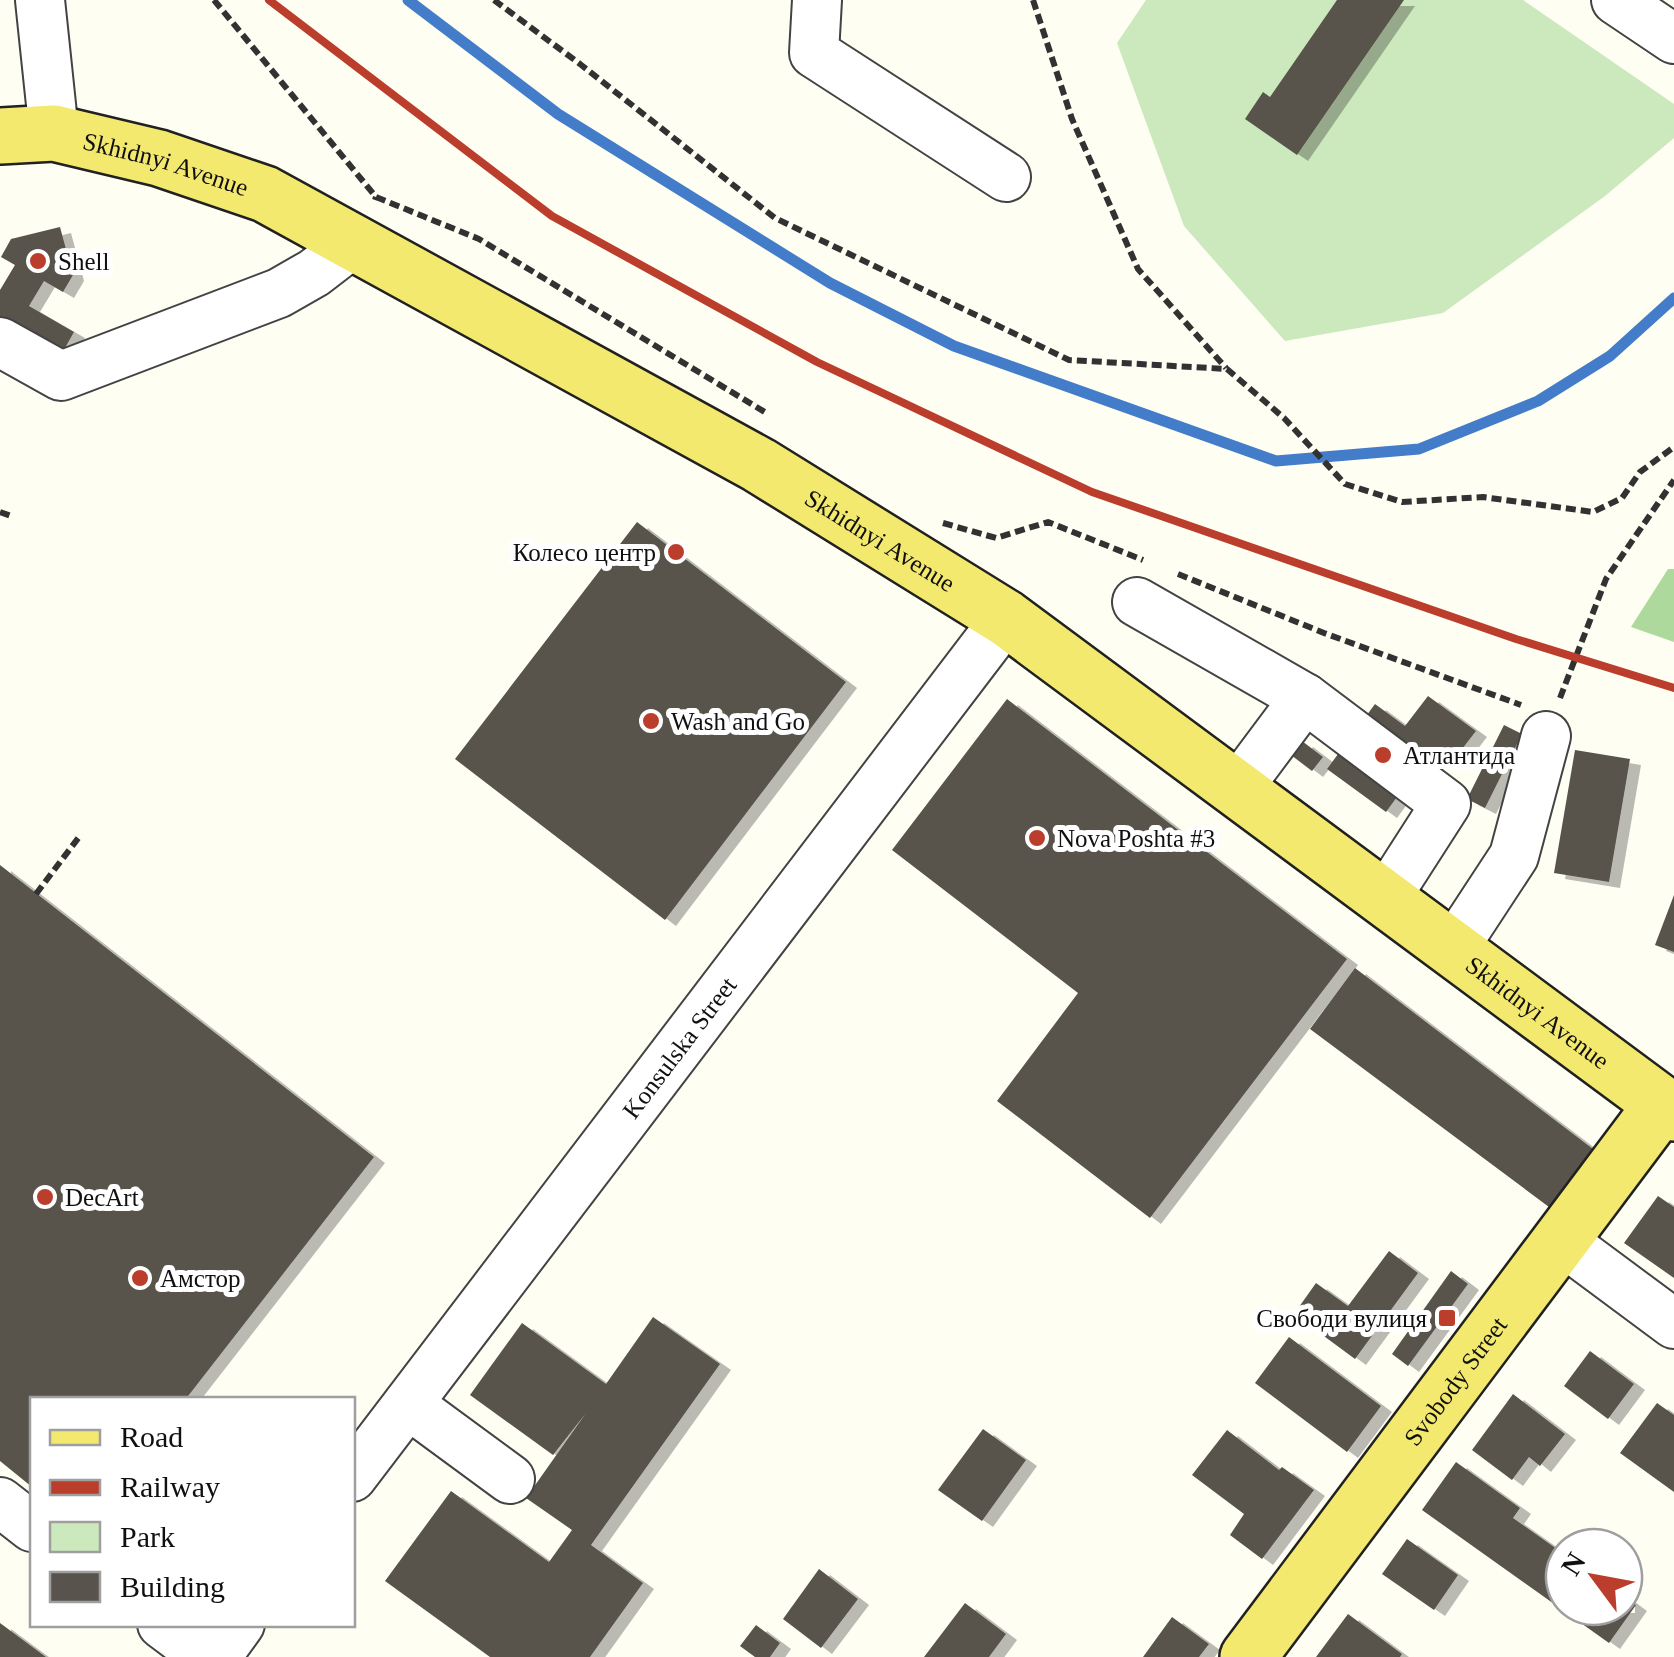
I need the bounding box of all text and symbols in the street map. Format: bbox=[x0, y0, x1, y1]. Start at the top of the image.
street label: Skhidnyi Avenue bbox=[80, 127, 252, 201]
place label: Shell bbox=[58, 248, 109, 275]
marker: Shell bbox=[27, 250, 49, 272]
street label: Skhidnyi Avenue bbox=[800, 484, 960, 597]
place label: Колесо центр bbox=[513, 539, 656, 566]
marker: Колесо центр bbox=[665, 541, 687, 563]
place label: Wash and Go bbox=[671, 708, 805, 735]
marker: Wash and Go bbox=[640, 710, 662, 732]
place label: Атлантида bbox=[1403, 742, 1515, 769]
marker: Атлантида bbox=[1372, 744, 1394, 766]
place label: Nova Poshta #3 bbox=[1057, 825, 1215, 852]
marker: Nova Poshta #3 bbox=[1026, 827, 1048, 849]
street label: Skhidnyi Avenue bbox=[1461, 951, 1614, 1074]
street label: Konsulska Street bbox=[617, 972, 742, 1124]
place label: DecArt bbox=[65, 1184, 139, 1211]
marker: DecArt bbox=[34, 1186, 56, 1208]
place label: Амстор bbox=[160, 1265, 241, 1292]
marker: Амстор bbox=[129, 1267, 151, 1289]
place label: Свободи вулиця bbox=[1256, 1305, 1427, 1332]
marker: Свободи вулиця bbox=[1436, 1307, 1458, 1329]
street label: Svobody Street bbox=[1399, 1312, 1512, 1451]
legend bbox=[30, 1397, 355, 1627]
text: Road bbox=[120, 1420, 183, 1453]
text: Railway bbox=[120, 1470, 220, 1503]
text: Park bbox=[120, 1520, 175, 1553]
north arrow bbox=[1544, 1527, 1644, 1627]
text: N bbox=[1555, 1547, 1592, 1581]
text: Building bbox=[120, 1570, 225, 1603]

